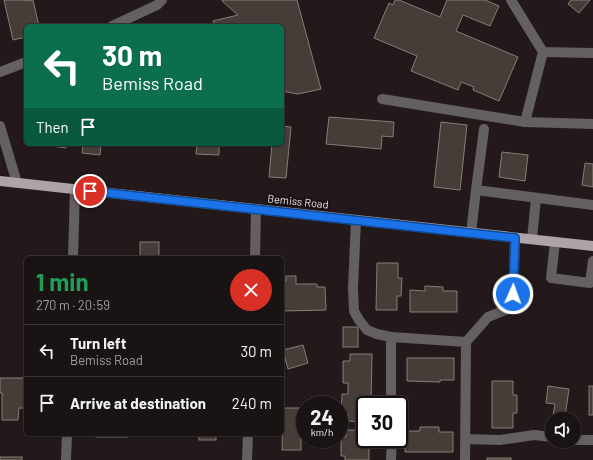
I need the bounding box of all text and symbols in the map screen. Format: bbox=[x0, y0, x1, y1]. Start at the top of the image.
text: 30 m bbox=[102, 38, 162, 72]
icon: left bbox=[36, 40, 88, 92]
text: Bemiss Road bbox=[102, 72, 203, 94]
icon: arrive bbox=[77, 116, 99, 138]
text: Then bbox=[36, 118, 69, 136]
pin bbox=[73, 174, 107, 208]
icon: arrive bbox=[79, 180, 101, 202]
street label: Bemiss Road bbox=[267, 191, 329, 211]
text: 1 min bbox=[36, 267, 89, 296]
button: close bbox=[230, 269, 272, 311]
position arrow bbox=[492, 273, 534, 315]
text: 270 m · 20:59 bbox=[36, 297, 110, 313]
text: Turn left bbox=[70, 334, 126, 352]
icon: left bbox=[36, 340, 58, 362]
text: 30 m bbox=[240, 342, 272, 360]
text: Bemiss Road bbox=[70, 352, 143, 368]
icon: arrive bbox=[36, 392, 58, 414]
text: Arrive at destination bbox=[70, 394, 206, 412]
text: 240 m bbox=[232, 394, 272, 412]
speed limit sign: 30 bbox=[356, 396, 408, 448]
text: 24 bbox=[310, 405, 334, 429]
map controls bbox=[545, 412, 581, 448]
button: sound bbox=[545, 412, 581, 448]
text: km/h bbox=[311, 426, 333, 438]

